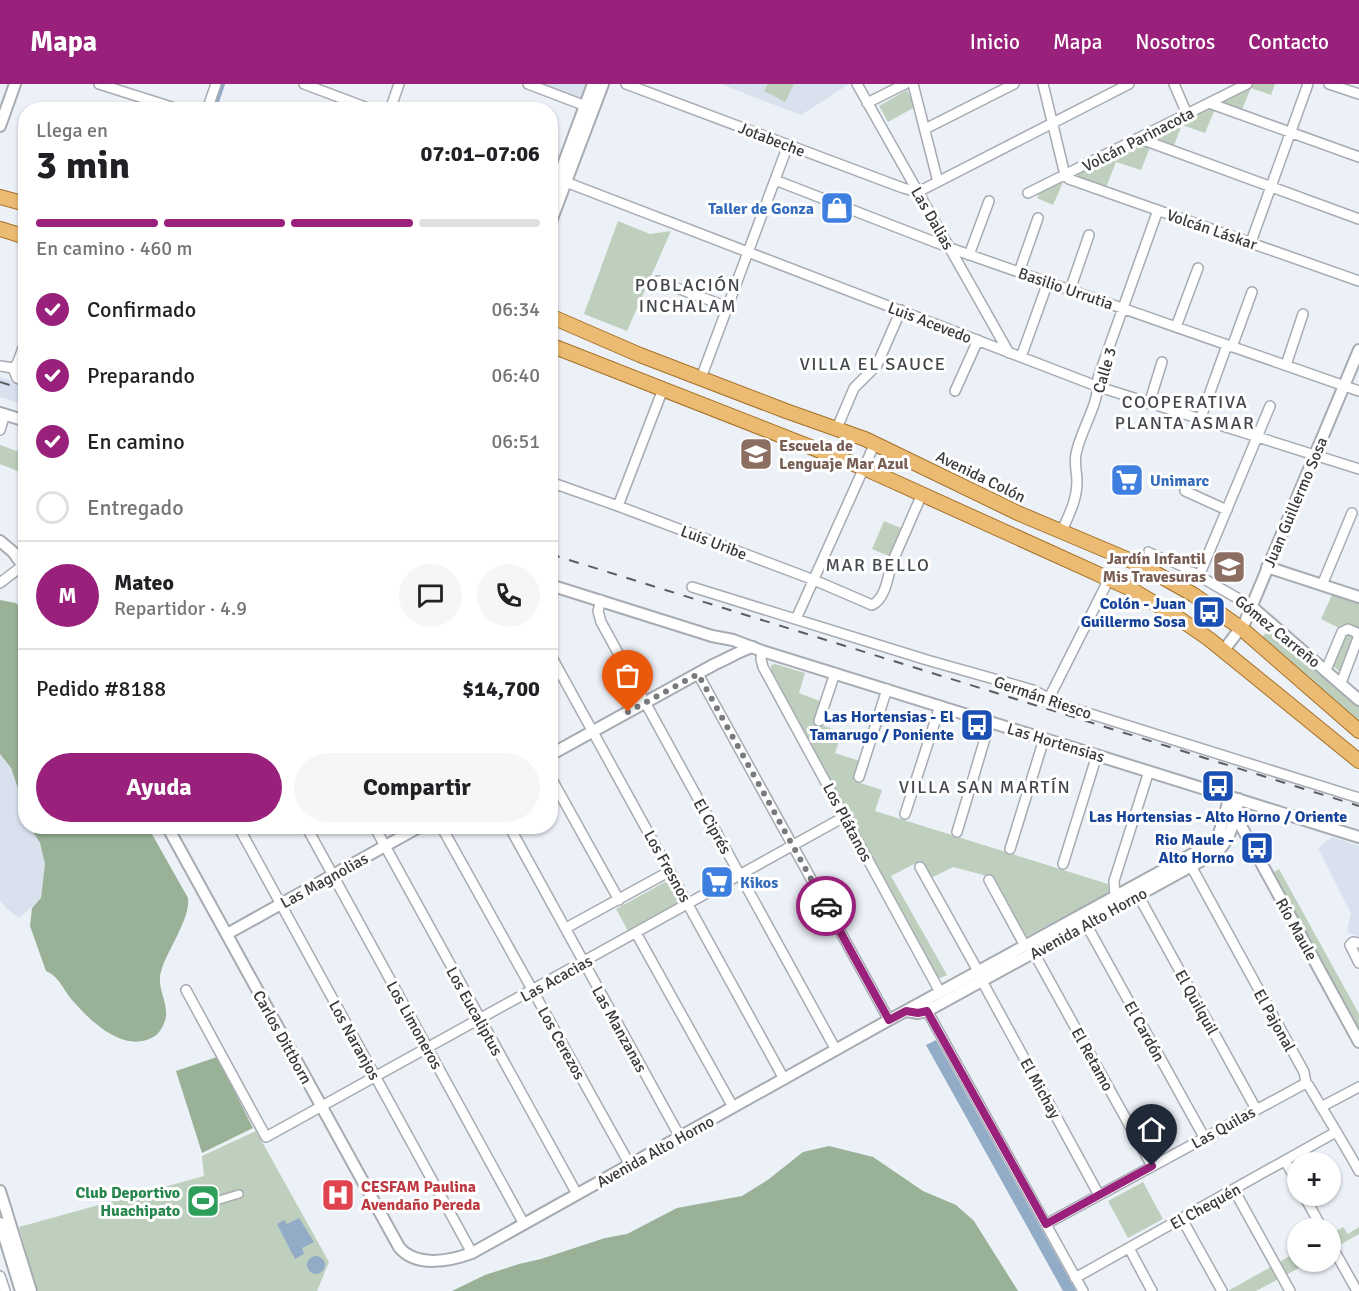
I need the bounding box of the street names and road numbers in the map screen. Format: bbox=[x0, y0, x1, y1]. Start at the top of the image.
street label: Volcán Parinacota bbox=[1079, 103, 1198, 177]
street label: Jotabeche bbox=[735, 118, 808, 162]
street label: Las Dalias bbox=[906, 184, 958, 253]
street label: Volcán Láskar bbox=[1164, 205, 1260, 255]
street label: Basilio Urrutia bbox=[1015, 263, 1116, 315]
street label: Luis Acevedo bbox=[885, 298, 974, 348]
street label: Calle 3 bbox=[1089, 345, 1121, 396]
street label: Juan Guillermo Sosa bbox=[1259, 434, 1332, 570]
street label: Avenida Colón bbox=[932, 447, 1029, 507]
street label: Luis Uribe bbox=[678, 521, 750, 565]
street label: Gómez Carreño bbox=[1231, 591, 1324, 672]
street label: Germán Riesco bbox=[991, 672, 1094, 724]
street label: Las Hortensias bbox=[1005, 719, 1107, 767]
street label: Los Plátanos bbox=[818, 780, 876, 865]
street label: El Ciprés bbox=[689, 795, 735, 858]
street label: Los Fresnos bbox=[639, 827, 695, 906]
street label: Las Magnolias bbox=[277, 849, 372, 913]
street label: Avenida Alto Horno bbox=[1026, 883, 1151, 964]
street label: Río Maule bbox=[1271, 895, 1321, 964]
street label: Las Acacias bbox=[517, 951, 596, 1007]
street label: Los Eucaliptus bbox=[441, 963, 507, 1060]
street label: El Quilquil bbox=[1170, 966, 1222, 1039]
street label: Los Limoneros bbox=[382, 978, 447, 1073]
street label: Las Manzanas bbox=[587, 983, 651, 1076]
street label: El Pajonal bbox=[1249, 986, 1300, 1056]
street label: Carlos Dittborn bbox=[248, 987, 316, 1088]
street label: Los Naranjos bbox=[324, 997, 384, 1084]
street label: El Cardón bbox=[1119, 998, 1169, 1065]
street label: Los Cerezos bbox=[533, 1004, 589, 1083]
street label: El Retamo bbox=[1067, 1024, 1118, 1095]
street label: El Michay bbox=[1015, 1055, 1065, 1123]
street label: Las Quilas bbox=[1188, 1102, 1259, 1154]
street label: Avenida Alto Horno bbox=[593, 1111, 718, 1192]
street label: El Chequén bbox=[1167, 1179, 1244, 1234]

